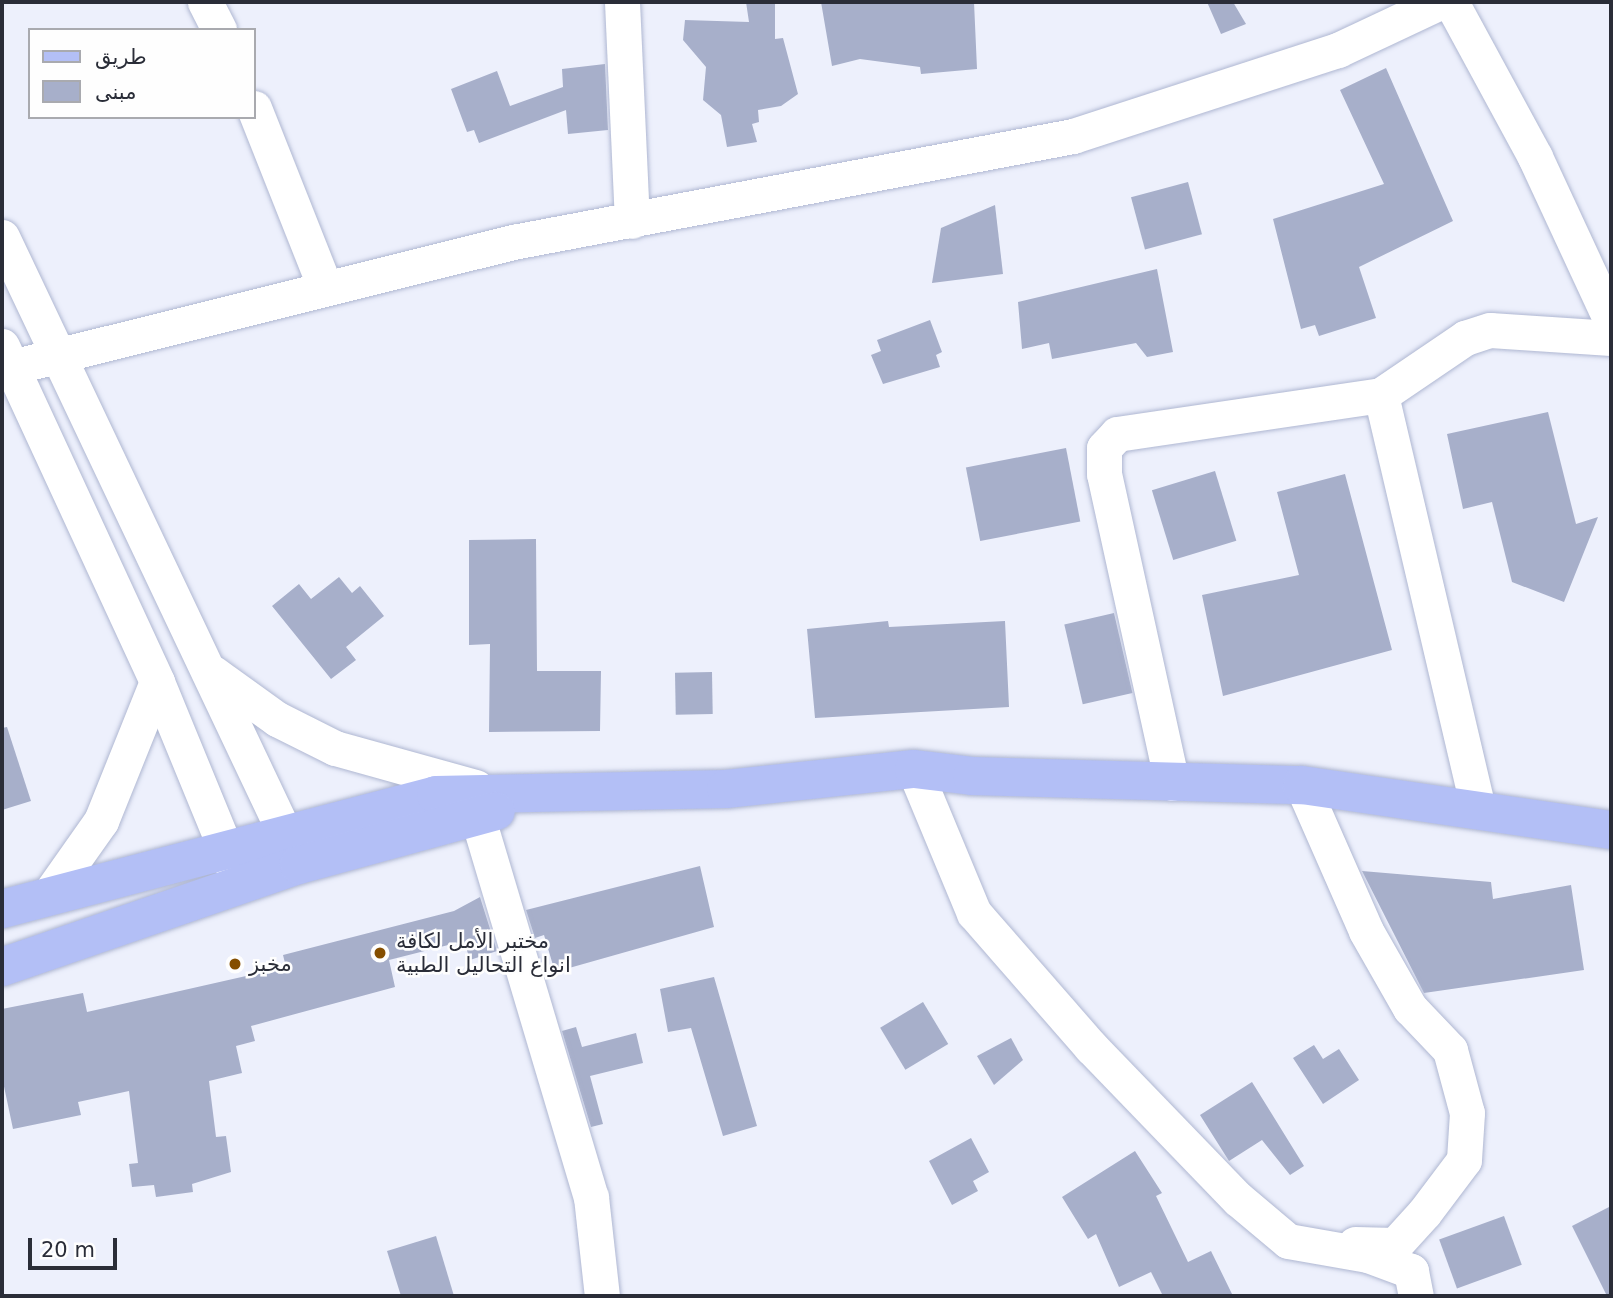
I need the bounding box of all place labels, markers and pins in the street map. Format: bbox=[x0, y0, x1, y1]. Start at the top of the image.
place label: مختبر الأمل لكافة انواع التحاليل الطبية bbox=[396, 928, 571, 978]
marker: مختبر الأمل لكافة انواع التحاليل الطبية bbox=[370, 943, 390, 963]
place label: مخبز bbox=[249, 951, 292, 977]
marker: مخبز bbox=[227, 956, 243, 972]

